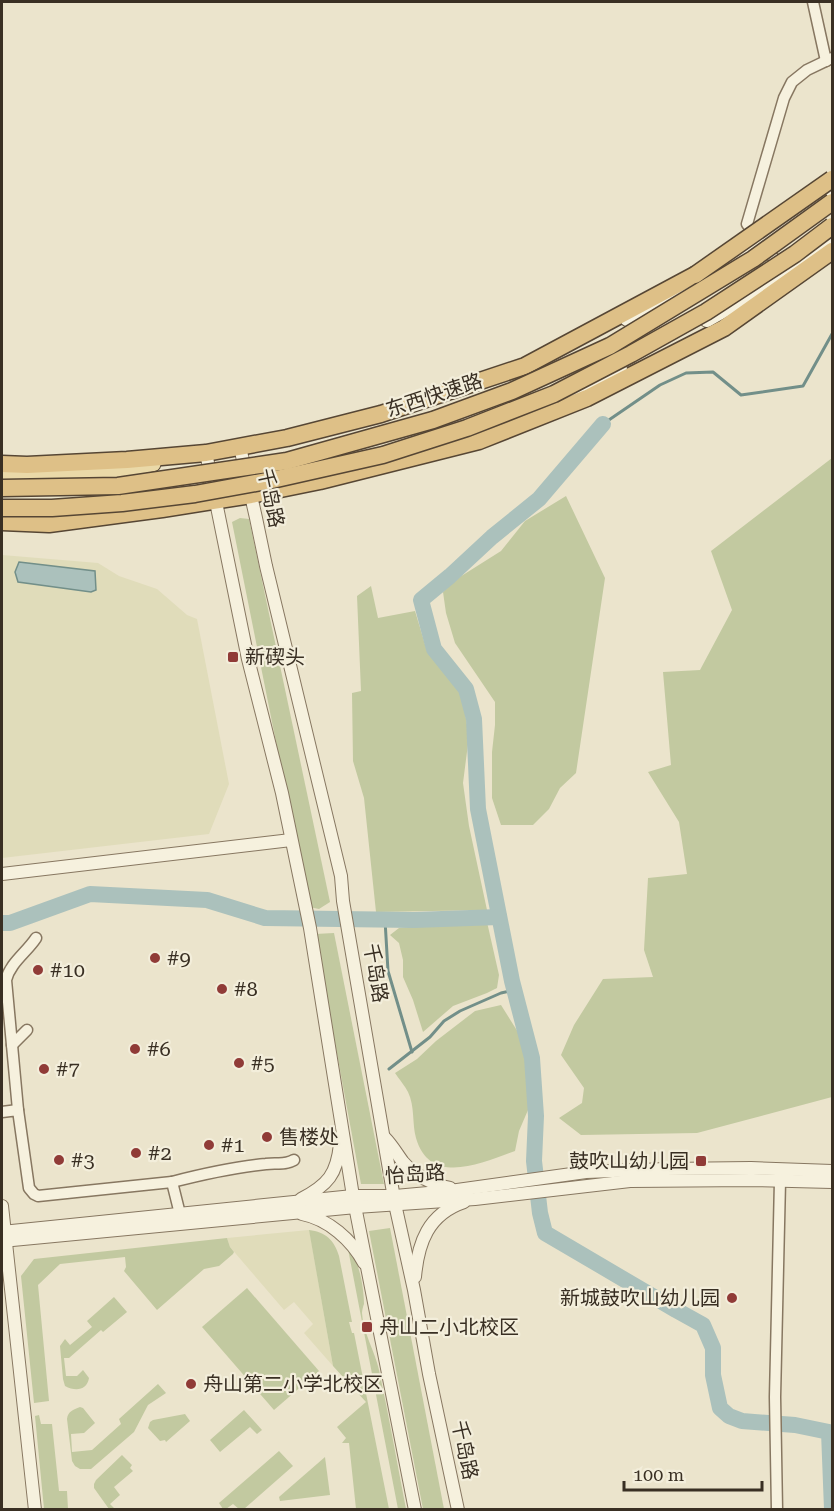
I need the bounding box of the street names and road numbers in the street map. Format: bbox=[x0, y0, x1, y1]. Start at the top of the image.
street label: 东西快速路 bbox=[383, 368, 485, 422]
street label: 千岛路 bbox=[253, 466, 289, 530]
street label: 千岛路 bbox=[359, 941, 393, 1005]
street label: 怡岛路 bbox=[384, 1160, 446, 1188]
street label: 千岛路 bbox=[447, 1418, 483, 1482]

